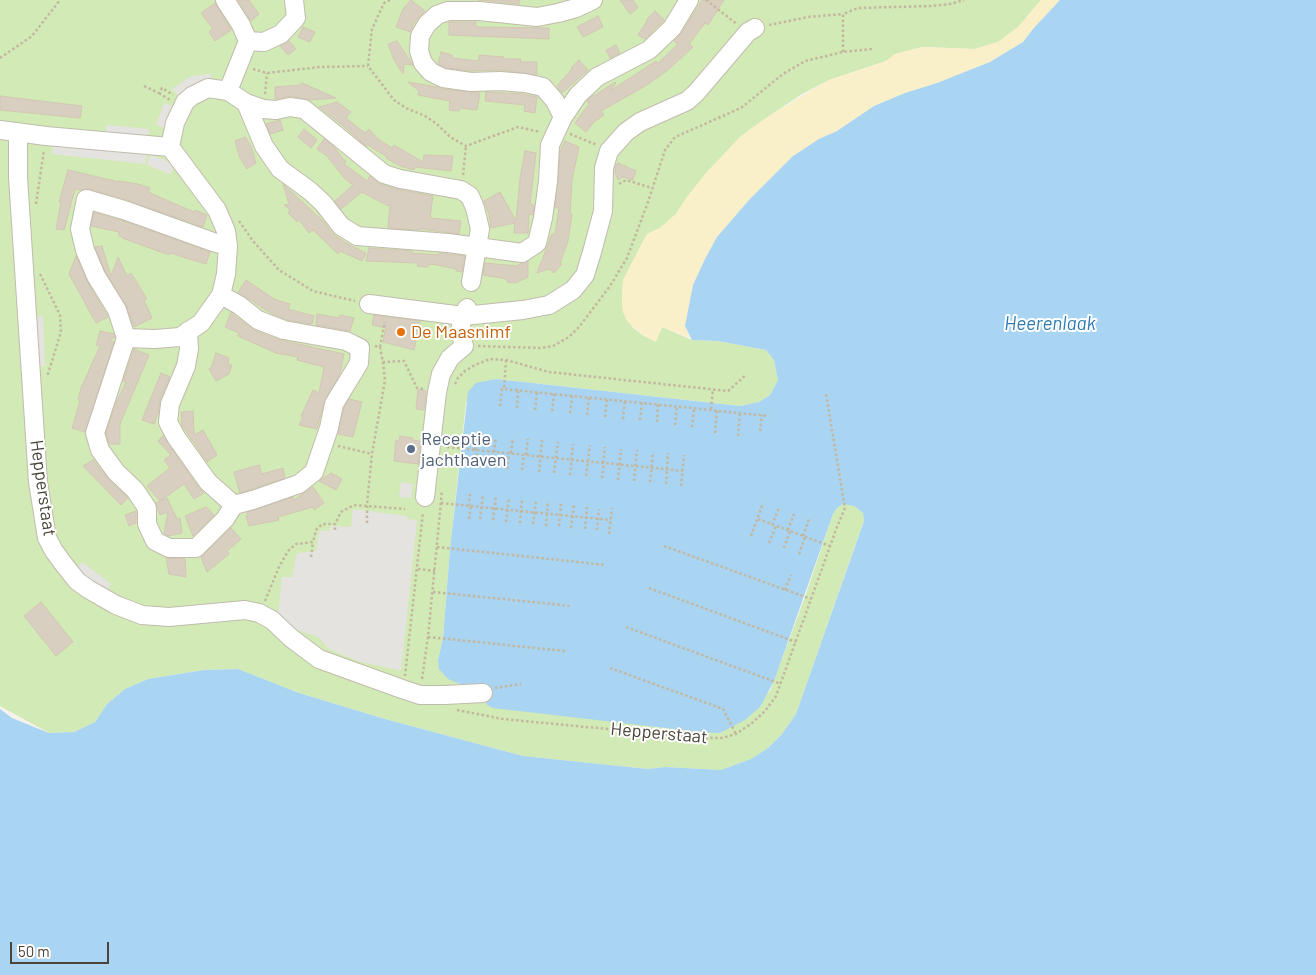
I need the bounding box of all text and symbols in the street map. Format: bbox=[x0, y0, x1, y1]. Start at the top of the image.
water label: Heerenlaak bbox=[1004, 313, 1096, 335]
place label: De Maasnimf bbox=[411, 321, 511, 343]
marker: De Maasnimf bbox=[395, 326, 407, 338]
place label: Receptie jachthaven bbox=[421, 428, 507, 470]
street label: Hepperstaat bbox=[26, 438, 60, 538]
marker: Receptie jachthaven bbox=[405, 443, 417, 455]
street label: Hepperstaat bbox=[610, 718, 708, 748]
scale bar bbox=[12, 932, 111, 964]
text: 50 m bbox=[18, 942, 50, 960]

